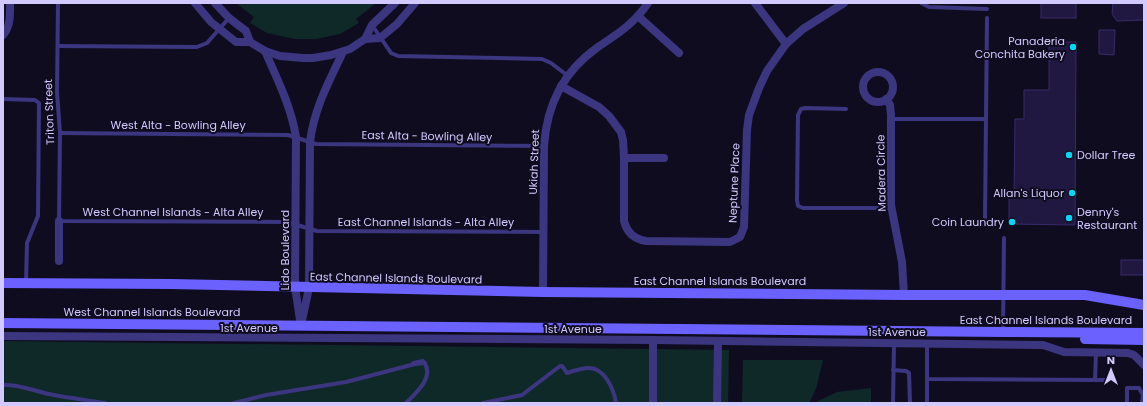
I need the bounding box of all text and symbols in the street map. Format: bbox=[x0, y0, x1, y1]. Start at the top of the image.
place label: Panaderia Conchita Bakery bbox=[975, 33, 1066, 62]
marker: Panaderia Conchita Bakery bbox=[1068, 42, 1078, 52]
street label: Triton Street bbox=[40, 79, 58, 145]
street label: West Alta - Bowling Alley bbox=[110, 117, 246, 133]
street label: East Alta - Bowling Alley bbox=[362, 127, 493, 145]
street label: Ukiah Street bbox=[525, 129, 543, 195]
street label: Madera Circle bbox=[872, 134, 890, 212]
street label: Neptune Place bbox=[725, 143, 743, 223]
place label: Dollar Tree bbox=[1077, 147, 1136, 163]
marker: Dollar Tree bbox=[1064, 150, 1074, 160]
place label: Allan's Liquor bbox=[993, 185, 1064, 201]
marker: Allan's Liquor bbox=[1067, 188, 1077, 198]
street label: West Channel Islands - Alta Alley bbox=[83, 204, 264, 220]
place label: Denny's Restaurant bbox=[1077, 204, 1137, 233]
street label: Lido Boulevard bbox=[277, 210, 293, 290]
marker: Denny's Restaurant bbox=[1064, 213, 1074, 223]
street label: East Channel Islands - Alta Alley bbox=[338, 214, 515, 230]
place label: Coin Laundry bbox=[932, 214, 1005, 230]
marker: Coin Laundry bbox=[1007, 217, 1017, 227]
street label: East Channel Islands Boulevard bbox=[310, 268, 482, 288]
street label: East Channel Islands Boulevard bbox=[634, 273, 806, 289]
street label: West Channel Islands Boulevard bbox=[64, 304, 241, 320]
street label: East Channel Islands Boulevard bbox=[960, 312, 1132, 328]
street label: 1st Avenue bbox=[220, 320, 278, 336]
street label: 1st Avenue bbox=[544, 321, 602, 337]
street label: 1st Avenue bbox=[868, 324, 926, 340]
north arrow bbox=[1091, 350, 1131, 390]
text: N bbox=[1107, 352, 1115, 368]

